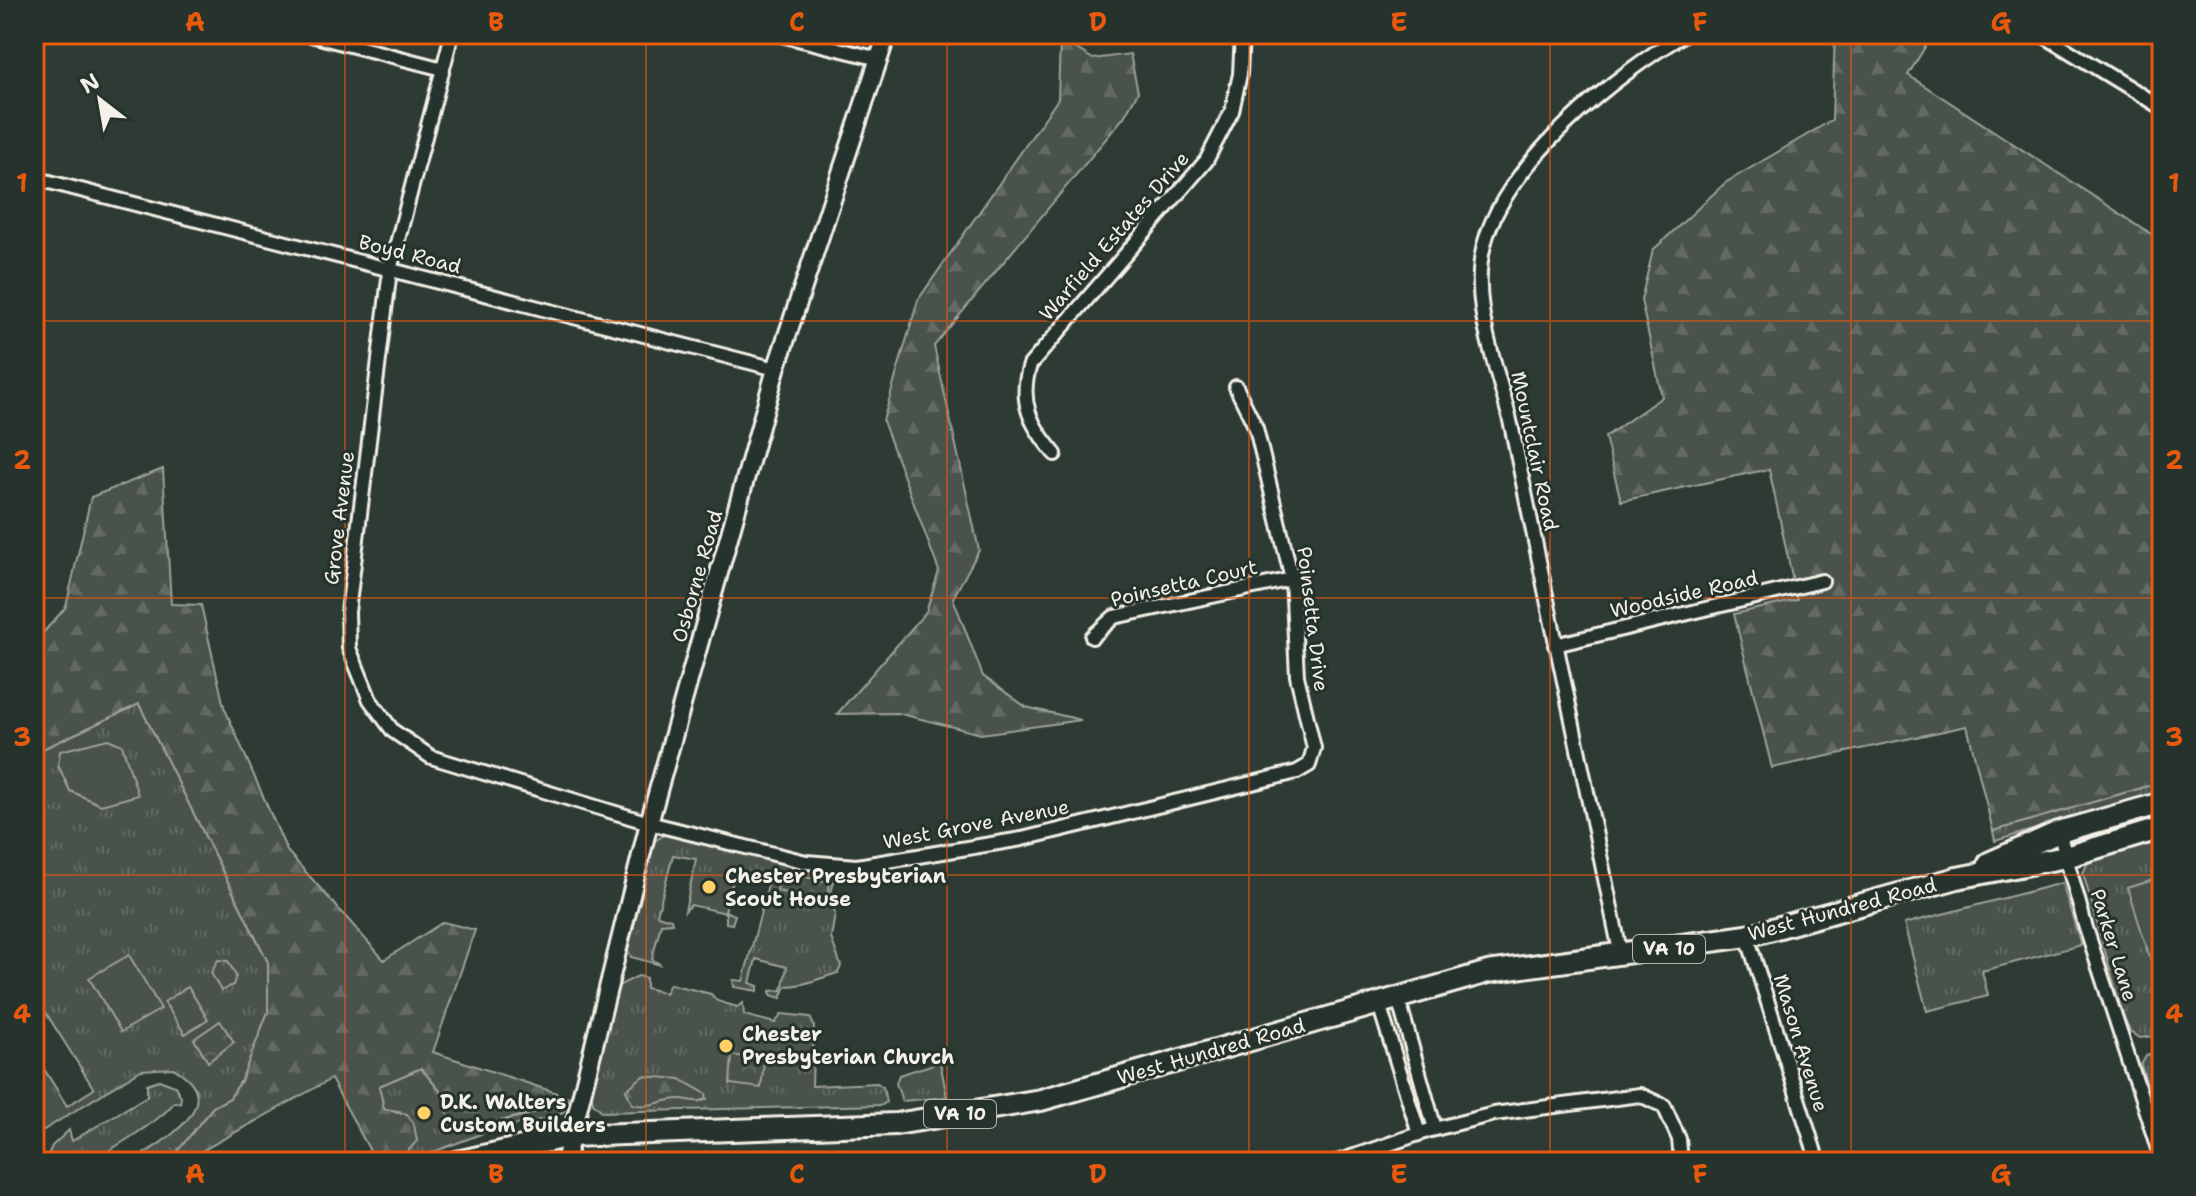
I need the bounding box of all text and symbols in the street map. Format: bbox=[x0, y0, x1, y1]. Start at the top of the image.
text: A bbox=[185, 4, 205, 39]
text: B bbox=[488, 4, 504, 39]
text: C bbox=[789, 4, 805, 39]
text: D bbox=[1089, 4, 1107, 39]
text: E bbox=[1390, 4, 1408, 39]
text: F bbox=[1692, 4, 1708, 39]
text: G bbox=[1991, 4, 2012, 39]
north arrow bbox=[60, 60, 140, 140]
text: N bbox=[75, 66, 105, 100]
street label: Warfield Estates Drive bbox=[1033, 146, 1195, 326]
text: 1 bbox=[16, 165, 28, 200]
text: 1 bbox=[2168, 165, 2180, 200]
street label: Boyd Road bbox=[356, 229, 464, 279]
street label: Mountclair Road bbox=[1505, 369, 1565, 534]
text: 2 bbox=[13, 442, 31, 477]
text: 2 bbox=[2165, 442, 2183, 477]
street label: Grove Avenue bbox=[318, 450, 360, 586]
street label: Osborne Road bbox=[666, 506, 728, 645]
street label: Poinsetta Drive bbox=[1291, 545, 1335, 693]
street label: Poinsetta Court bbox=[1108, 553, 1260, 613]
street label: Woodside Road bbox=[1608, 564, 1761, 624]
text: 3 bbox=[13, 719, 31, 754]
text: 3 bbox=[2165, 719, 2183, 754]
street label: West Grove Avenue bbox=[881, 793, 1071, 855]
place label: Chester Presbyterian Scout House bbox=[725, 863, 946, 912]
street label: West Hundred Road bbox=[1745, 871, 1940, 947]
marker: Chester Presbyterian Scout House bbox=[700, 878, 718, 896]
street label: Parker Lane bbox=[2085, 886, 2143, 1004]
road number: VA 10 bbox=[1633, 935, 1705, 963]
street label: Mason Avenue bbox=[1768, 971, 1834, 1115]
text: 4 bbox=[13, 996, 31, 1031]
text: 4 bbox=[2165, 996, 2183, 1031]
street label: West Hundred Road bbox=[1114, 1012, 1308, 1090]
place label: Chester Presbyterian Church bbox=[742, 1021, 954, 1070]
marker: Chester Presbyterian Church bbox=[717, 1037, 735, 1055]
place label: D.K. Walters Custom Builders bbox=[440, 1089, 606, 1138]
road number: VA 10 bbox=[924, 1100, 996, 1128]
marker: D.K. Walters Custom Builders bbox=[415, 1104, 433, 1122]
text: A bbox=[185, 1156, 205, 1191]
text: B bbox=[488, 1156, 504, 1191]
text: C bbox=[789, 1156, 805, 1191]
text: D bbox=[1089, 1156, 1107, 1191]
text: E bbox=[1390, 1156, 1408, 1191]
text: F bbox=[1692, 1156, 1708, 1191]
text: G bbox=[1991, 1156, 2012, 1191]

